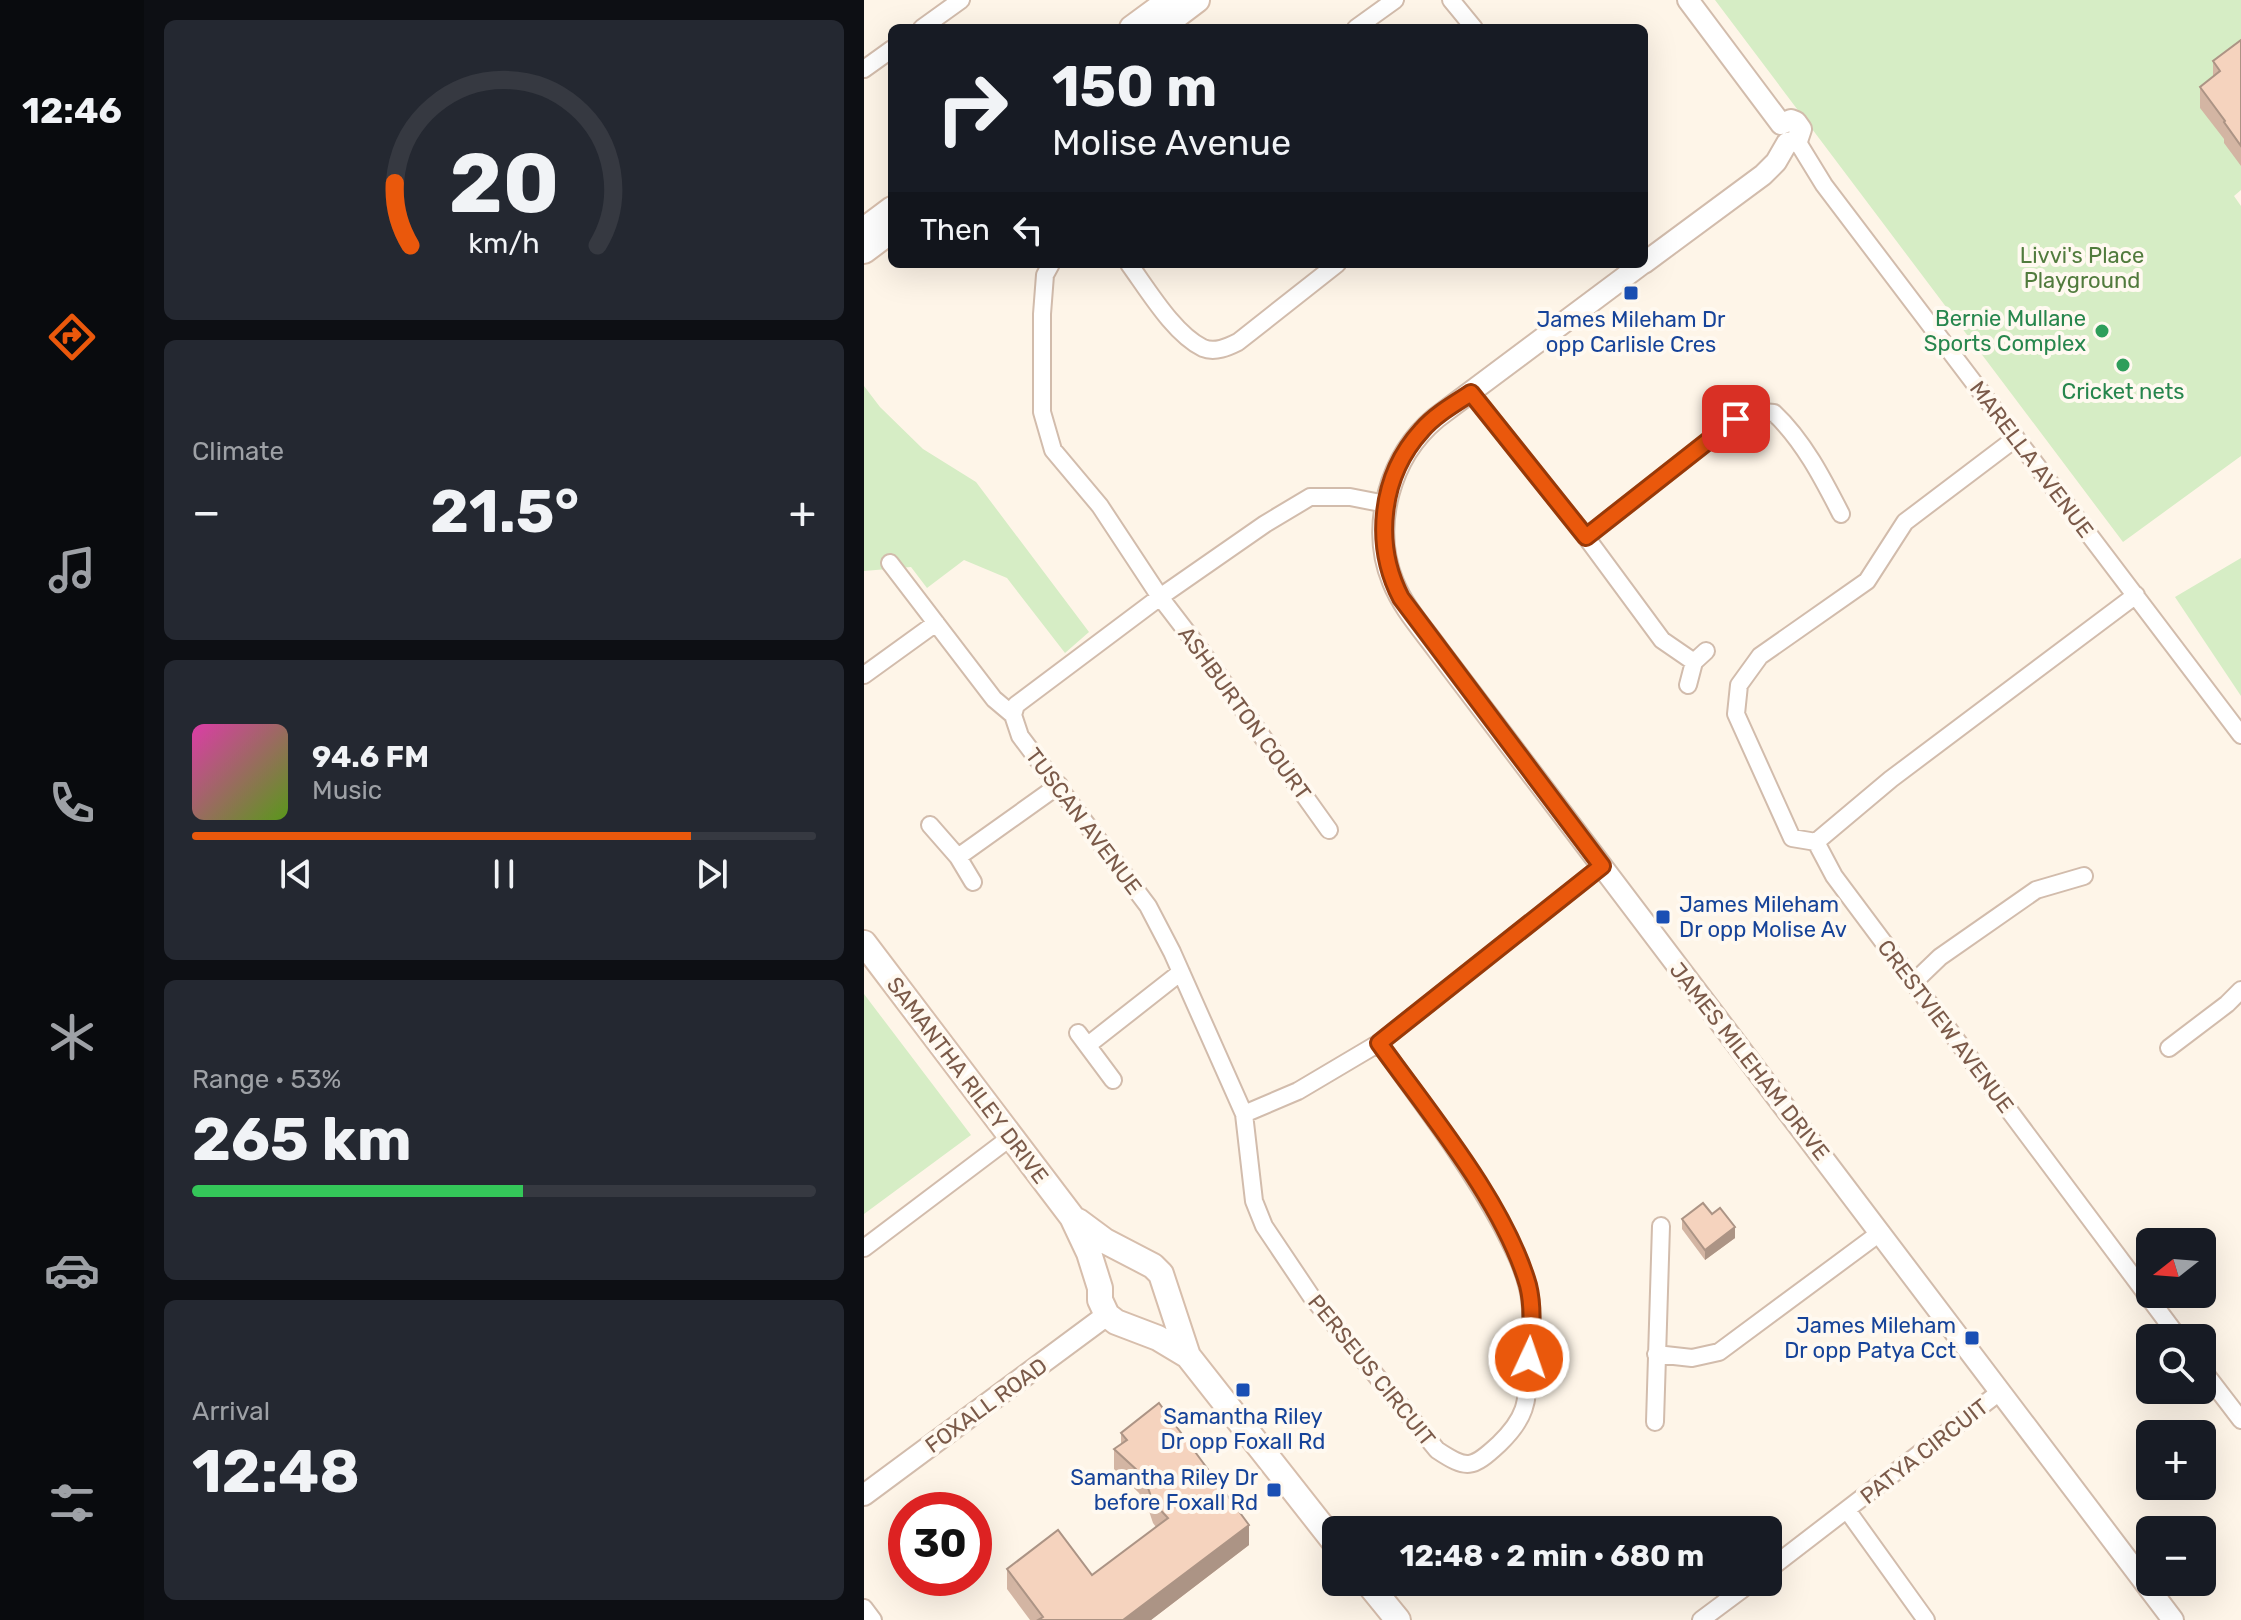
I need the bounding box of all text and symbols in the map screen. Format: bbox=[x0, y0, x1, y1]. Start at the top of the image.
text: 150 m bbox=[1052, 54, 1217, 120]
icon: right bbox=[920, 56, 1024, 160]
text: 12:46 bbox=[22, 89, 122, 132]
text: Molise Avenue bbox=[1052, 121, 1291, 164]
text: 20 bbox=[449, 134, 559, 233]
icon: left bbox=[1006, 208, 1050, 252]
text: Then bbox=[920, 212, 990, 248]
text: km/h bbox=[468, 226, 540, 260]
park label: Livvi's Place Playground bbox=[2020, 242, 2144, 294]
marker: James Mileham Dr opp Carlisle Cres bbox=[1622, 284, 1640, 302]
place label: Bernie Mullane Sports Complex bbox=[1924, 305, 2086, 357]
place label: James Mileham Dr opp Carlisle Cres bbox=[1537, 306, 1726, 358]
icon: directions bbox=[44, 309, 100, 365]
marker: Bernie Mullane Sports Complex bbox=[2093, 322, 2111, 340]
marker: Cricket nets bbox=[2114, 356, 2132, 374]
street label: MARELLA AVENUE bbox=[1964, 376, 2099, 543]
place label: Cricket nets bbox=[2062, 378, 2184, 405]
pin bbox=[1702, 385, 1770, 453]
icon: arrive bbox=[1714, 397, 1758, 441]
text: Climate bbox=[192, 436, 284, 467]
text: 21.5° bbox=[430, 476, 579, 547]
text: − bbox=[192, 486, 221, 538]
text: + bbox=[789, 486, 816, 538]
icon: music bbox=[44, 542, 100, 598]
street label: ASHBURTON COURT bbox=[1172, 621, 1317, 806]
text: 94.6 FM bbox=[312, 739, 429, 775]
street label: TUSCAN AVENUE bbox=[1020, 743, 1148, 900]
icon: phone bbox=[44, 775, 100, 831]
text: Music bbox=[312, 775, 382, 806]
icon: previous bbox=[274, 852, 318, 896]
icon: pause bbox=[482, 852, 526, 896]
icon: next bbox=[690, 852, 734, 896]
place label: James Mileham Dr opp Molise Av bbox=[1679, 891, 1847, 943]
marker: James Mileham Dr opp Molise Av bbox=[1654, 908, 1672, 926]
street label: CRESTVIEW AVENUE bbox=[1872, 934, 2020, 1118]
street label: JAMES MILEHAM DRIVE bbox=[1664, 957, 1835, 1166]
street label: SAMANTHA RILEY DRIVE bbox=[881, 971, 1054, 1189]
icon: climate bbox=[44, 1009, 100, 1065]
text: Range · 53% bbox=[192, 1064, 341, 1095]
text: 265 km bbox=[192, 1104, 412, 1175]
north arrow bbox=[2136, 1228, 2216, 1308]
map controls bbox=[2136, 1228, 2216, 1596]
icon: car bbox=[44, 1242, 100, 1298]
street label: PERSEUS CIRCUIT bbox=[1302, 1289, 1441, 1452]
place label: James Mileham Dr opp Patya Cct bbox=[1784, 1312, 1956, 1364]
position arrow bbox=[1487, 1316, 1571, 1400]
button: search bbox=[2136, 1324, 2216, 1404]
marker: James Mileham Dr opp Patya Cct bbox=[1963, 1329, 1981, 1347]
street label: FOXALL ROAD bbox=[920, 1352, 1053, 1459]
marker: Samantha Riley Dr opp Foxall Rd bbox=[1234, 1381, 1252, 1399]
street label: PATYA CIRCUIT bbox=[1855, 1393, 1994, 1510]
text: Arrival bbox=[192, 1396, 270, 1427]
place label: Samantha Riley Dr opp Foxall Rd bbox=[1161, 1403, 1325, 1455]
button: + bbox=[2136, 1420, 2216, 1500]
text: 12:48 bbox=[192, 1436, 360, 1507]
place label: Samantha Riley Dr before Foxall Rd bbox=[1070, 1464, 1259, 1516]
icon: filters bbox=[44, 1475, 100, 1531]
marker: Samantha Riley Dr before Foxall Rd bbox=[1265, 1481, 1283, 1499]
speed limit sign: 30 bbox=[888, 1492, 992, 1596]
button: − bbox=[2136, 1516, 2216, 1596]
text: 12:48 · 2 min · 680 m bbox=[1400, 1538, 1704, 1574]

